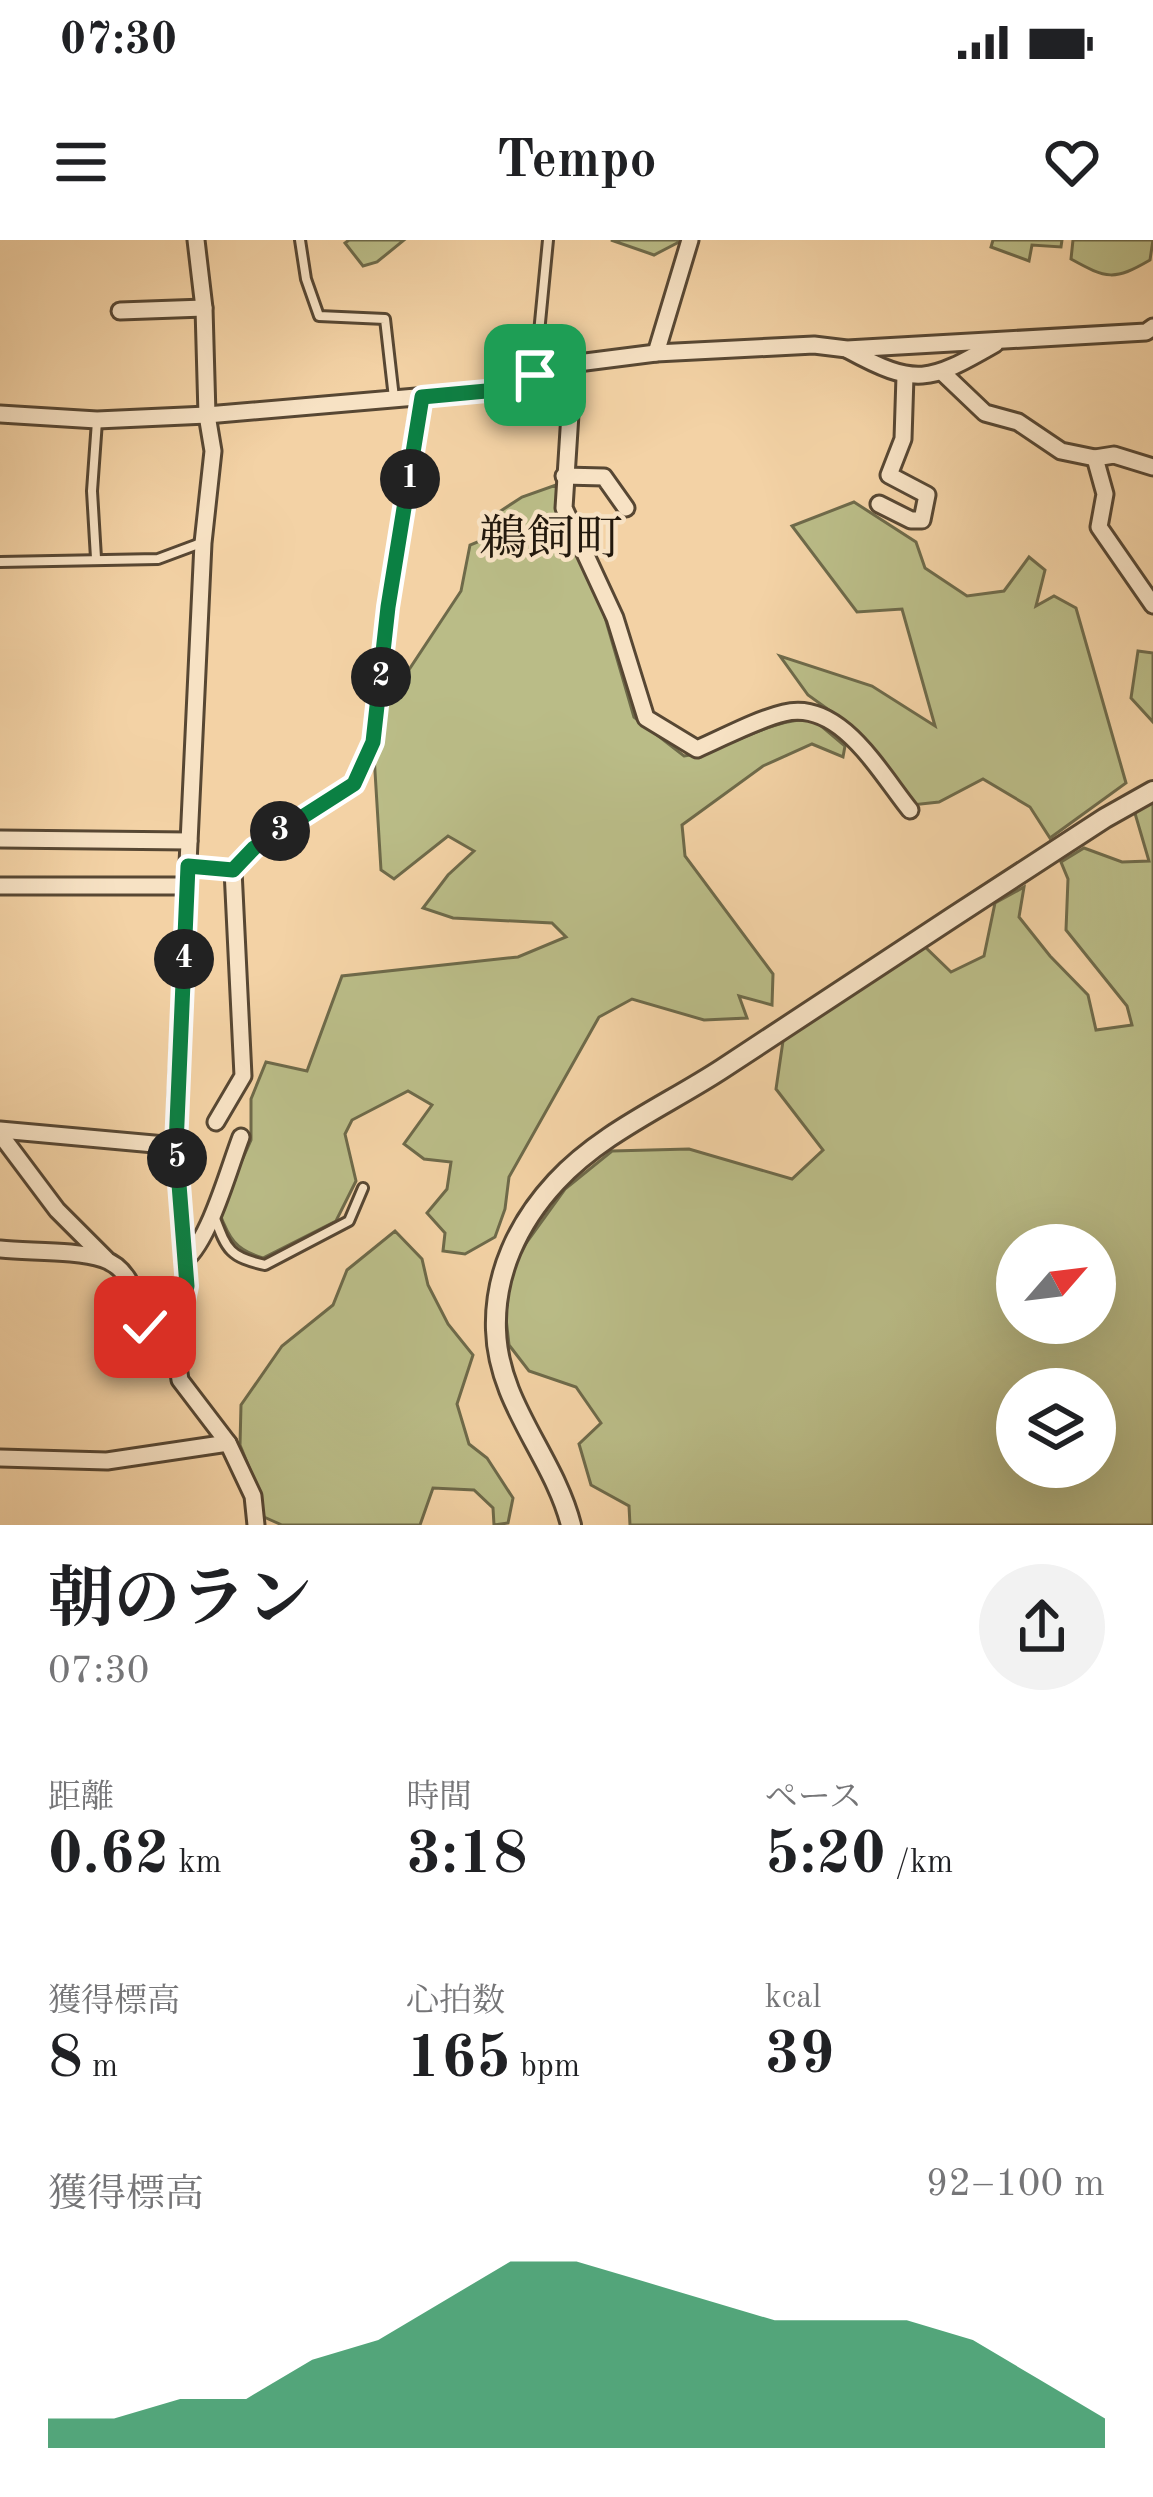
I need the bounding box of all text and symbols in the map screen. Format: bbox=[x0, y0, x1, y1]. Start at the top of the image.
text: 07:30 bbox=[60, 19, 177, 64]
icon: menu bbox=[48, 129, 114, 195]
icon: heart bbox=[1039, 129, 1105, 195]
text: Tempo bbox=[496, 135, 657, 189]
pin bbox=[484, 324, 586, 426]
icon: arrive bbox=[502, 342, 568, 408]
pin: 1 bbox=[380, 449, 440, 509]
text: 1 bbox=[400, 462, 420, 495]
district label: 鵜飼町 bbox=[479, 513, 623, 565]
pin: 2 bbox=[351, 647, 411, 707]
text: 2 bbox=[371, 660, 391, 693]
pin: 3 bbox=[250, 801, 310, 861]
text: 3 bbox=[270, 814, 290, 847]
pin: 4 bbox=[154, 929, 214, 989]
text: 4 bbox=[174, 942, 194, 975]
pin: 5 bbox=[147, 1128, 207, 1188]
text: 5 bbox=[167, 1141, 187, 1174]
north arrow bbox=[996, 1224, 1116, 1344]
map controls bbox=[996, 1224, 1116, 1488]
pin bbox=[94, 1276, 196, 1378]
icon: check bbox=[112, 1294, 178, 1360]
button: layers bbox=[996, 1368, 1116, 1488]
button: share bbox=[979, 1564, 1105, 1690]
text: 朝のラン bbox=[48, 1570, 312, 1636]
text: 07:30 bbox=[48, 1652, 149, 1691]
text: 距離 bbox=[48, 1782, 114, 1815]
text: 時間 bbox=[406, 1782, 472, 1815]
text: ペース bbox=[765, 1782, 862, 1815]
text: 0.62 bbox=[48, 1826, 169, 1886]
text: 3:18 bbox=[406, 1826, 528, 1886]
text: 5:20 bbox=[765, 1826, 886, 1886]
text: km bbox=[169, 1847, 222, 1880]
text: /km bbox=[886, 1847, 953, 1880]
text: kcal bbox=[765, 1982, 821, 2015]
text: 獲得標高 bbox=[48, 1986, 180, 2019]
text: 心拍数 bbox=[406, 1986, 505, 2019]
text: 39 bbox=[765, 2026, 834, 2086]
text: 8 bbox=[48, 2030, 83, 2090]
text: 165 bbox=[406, 2030, 511, 2090]
text: m bbox=[83, 2051, 118, 2084]
text: bpm bbox=[511, 2051, 580, 2084]
text: 92–100 m bbox=[926, 2165, 1105, 2204]
text: 獲得標高 bbox=[48, 2176, 204, 2215]

